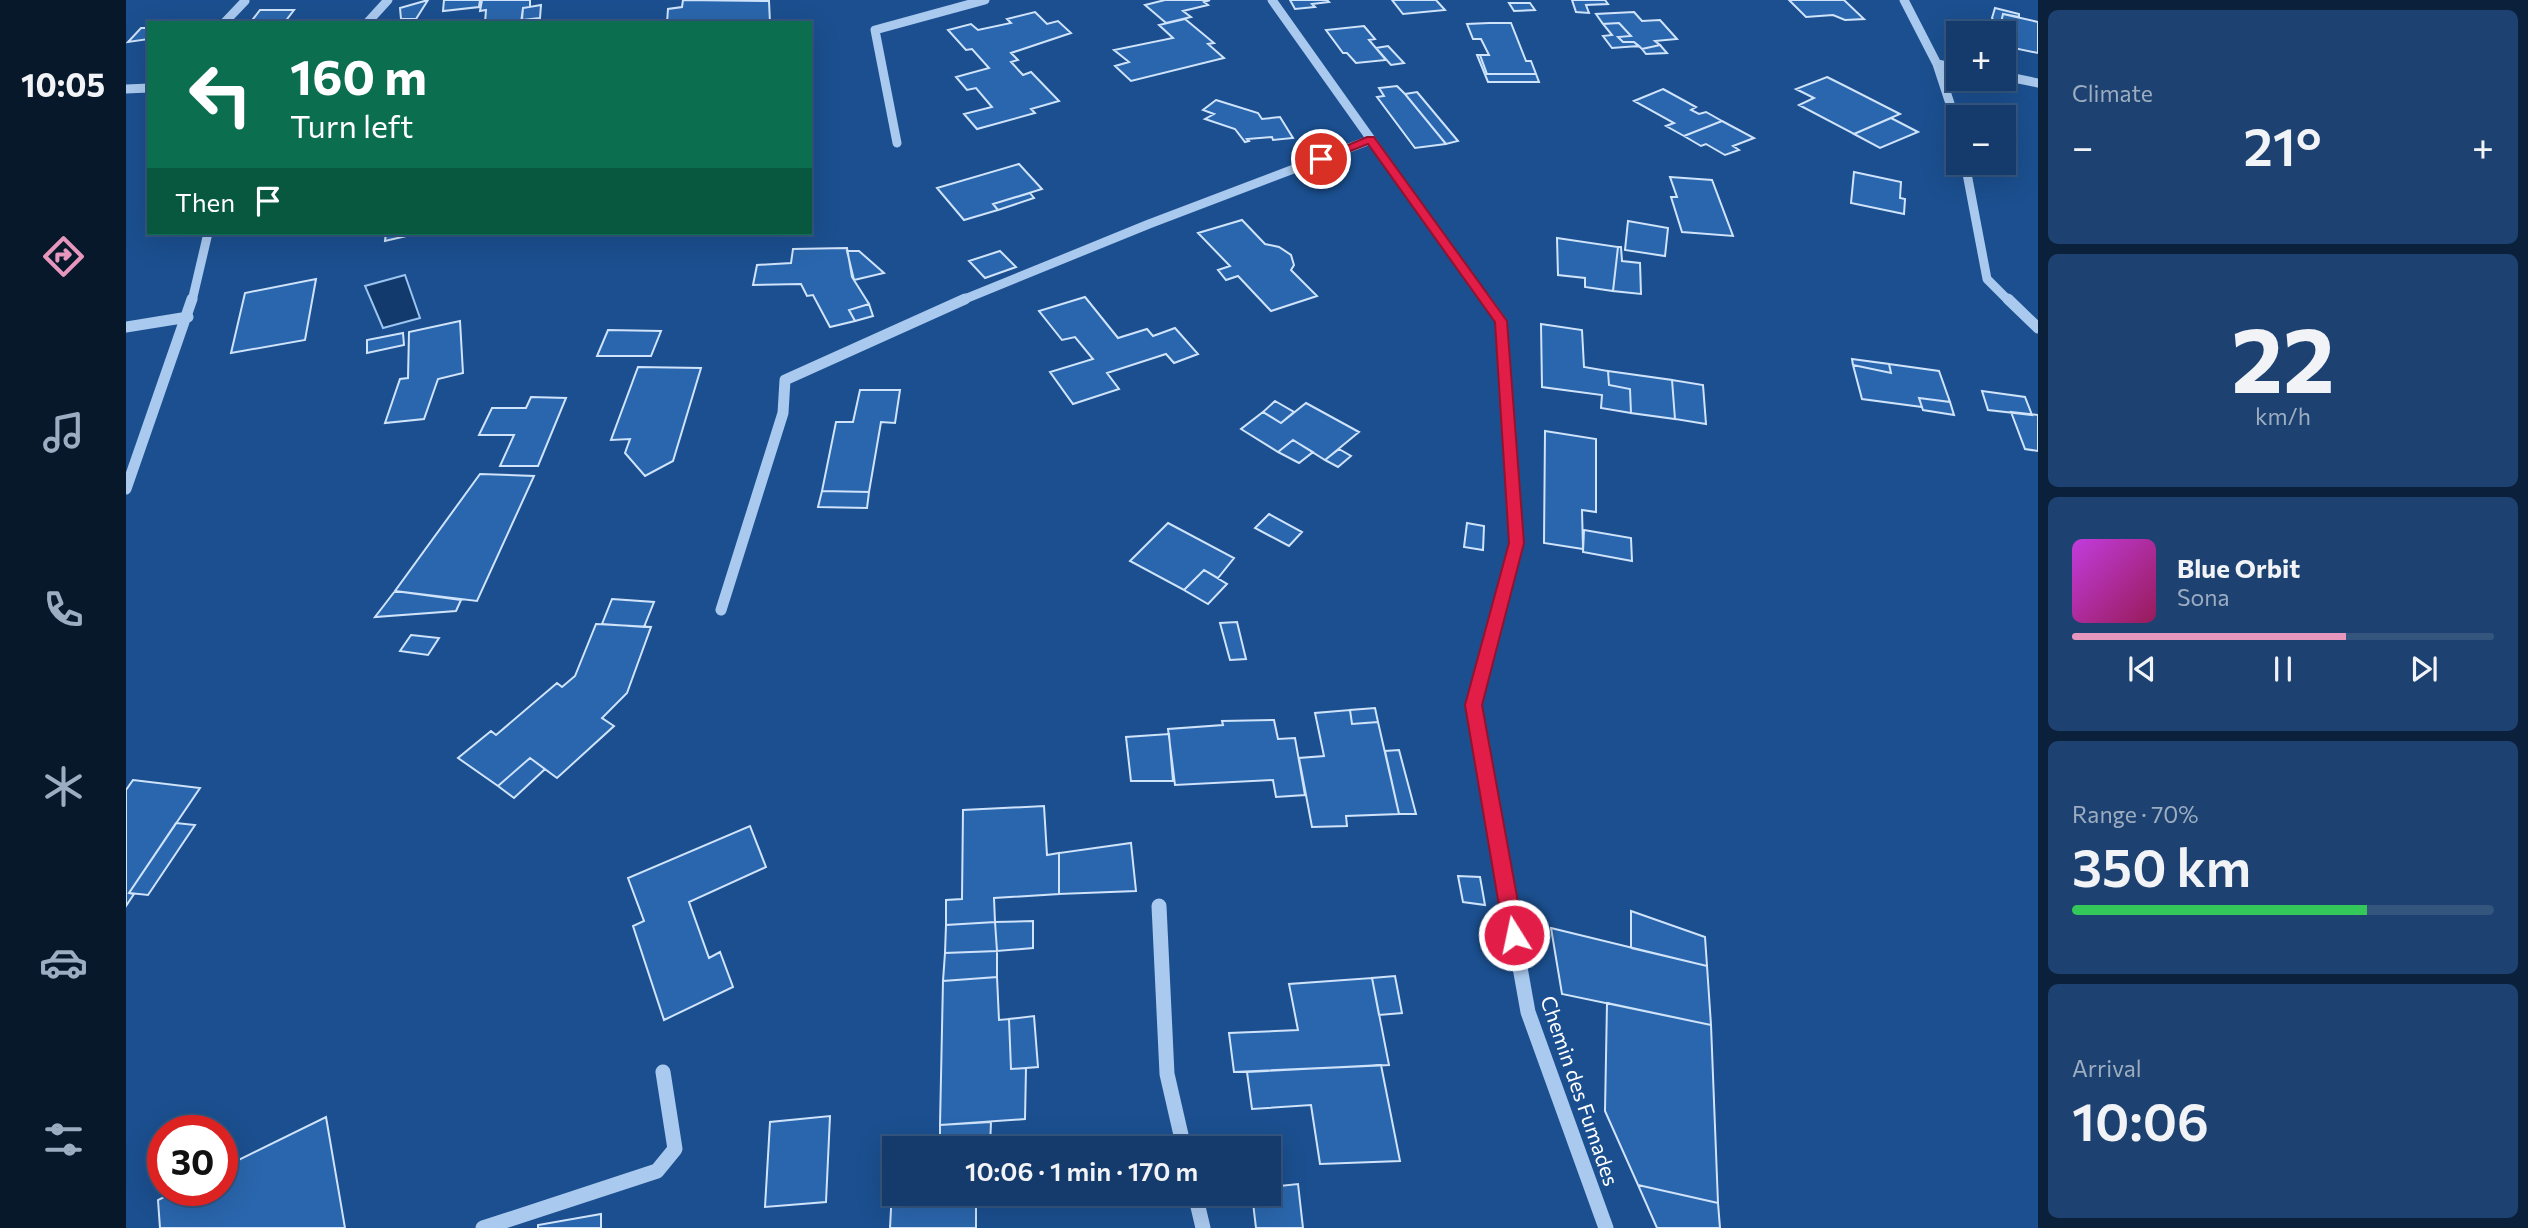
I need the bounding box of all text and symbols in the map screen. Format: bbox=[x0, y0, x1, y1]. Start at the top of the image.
map controls bbox=[1946, 21, 2016, 175]
button: + bbox=[1946, 21, 2016, 91]
text: 160 m bbox=[290, 45, 427, 105]
icon: left bbox=[175, 49, 266, 140]
text: 10:05 bbox=[21, 64, 105, 104]
text: Climate bbox=[2072, 79, 2153, 107]
text: Turn left bbox=[290, 105, 414, 145]
button: − bbox=[1946, 105, 2016, 175]
text: 21° bbox=[2243, 113, 2322, 177]
text: − bbox=[2072, 122, 2094, 169]
text: + bbox=[2472, 122, 2494, 169]
pin bbox=[1291, 129, 1351, 189]
icon: arrive bbox=[1302, 140, 1340, 178]
icon: arrive bbox=[249, 182, 287, 220]
text: Then bbox=[175, 186, 235, 217]
icon: directions bbox=[39, 232, 88, 281]
text: 22 bbox=[2231, 300, 2335, 412]
text: km/h bbox=[2255, 402, 2311, 430]
icon: music bbox=[39, 408, 88, 457]
text: Blue Orbit bbox=[2177, 552, 2300, 583]
text: Sona bbox=[2177, 583, 2229, 611]
icon: phone bbox=[39, 585, 88, 634]
icon: previous bbox=[2123, 650, 2161, 688]
icon: pause bbox=[2264, 650, 2302, 688]
icon: next bbox=[2405, 650, 2443, 688]
icon: climate bbox=[39, 762, 88, 811]
text: Range · 70% bbox=[2072, 800, 2199, 828]
text: 350 km bbox=[2072, 834, 2251, 898]
position arrow bbox=[1477, 898, 1551, 972]
icon: car bbox=[39, 938, 88, 987]
street label: Chemin des Fumades bbox=[1536, 992, 1625, 1189]
text: Arrival bbox=[2072, 1054, 2142, 1082]
text: 10:06 bbox=[2072, 1088, 2209, 1152]
icon: filters bbox=[39, 1115, 88, 1164]
speed limit sign: 30 bbox=[147, 1115, 238, 1206]
text: 10:06 · 1 min · 170 m bbox=[965, 1155, 1198, 1186]

